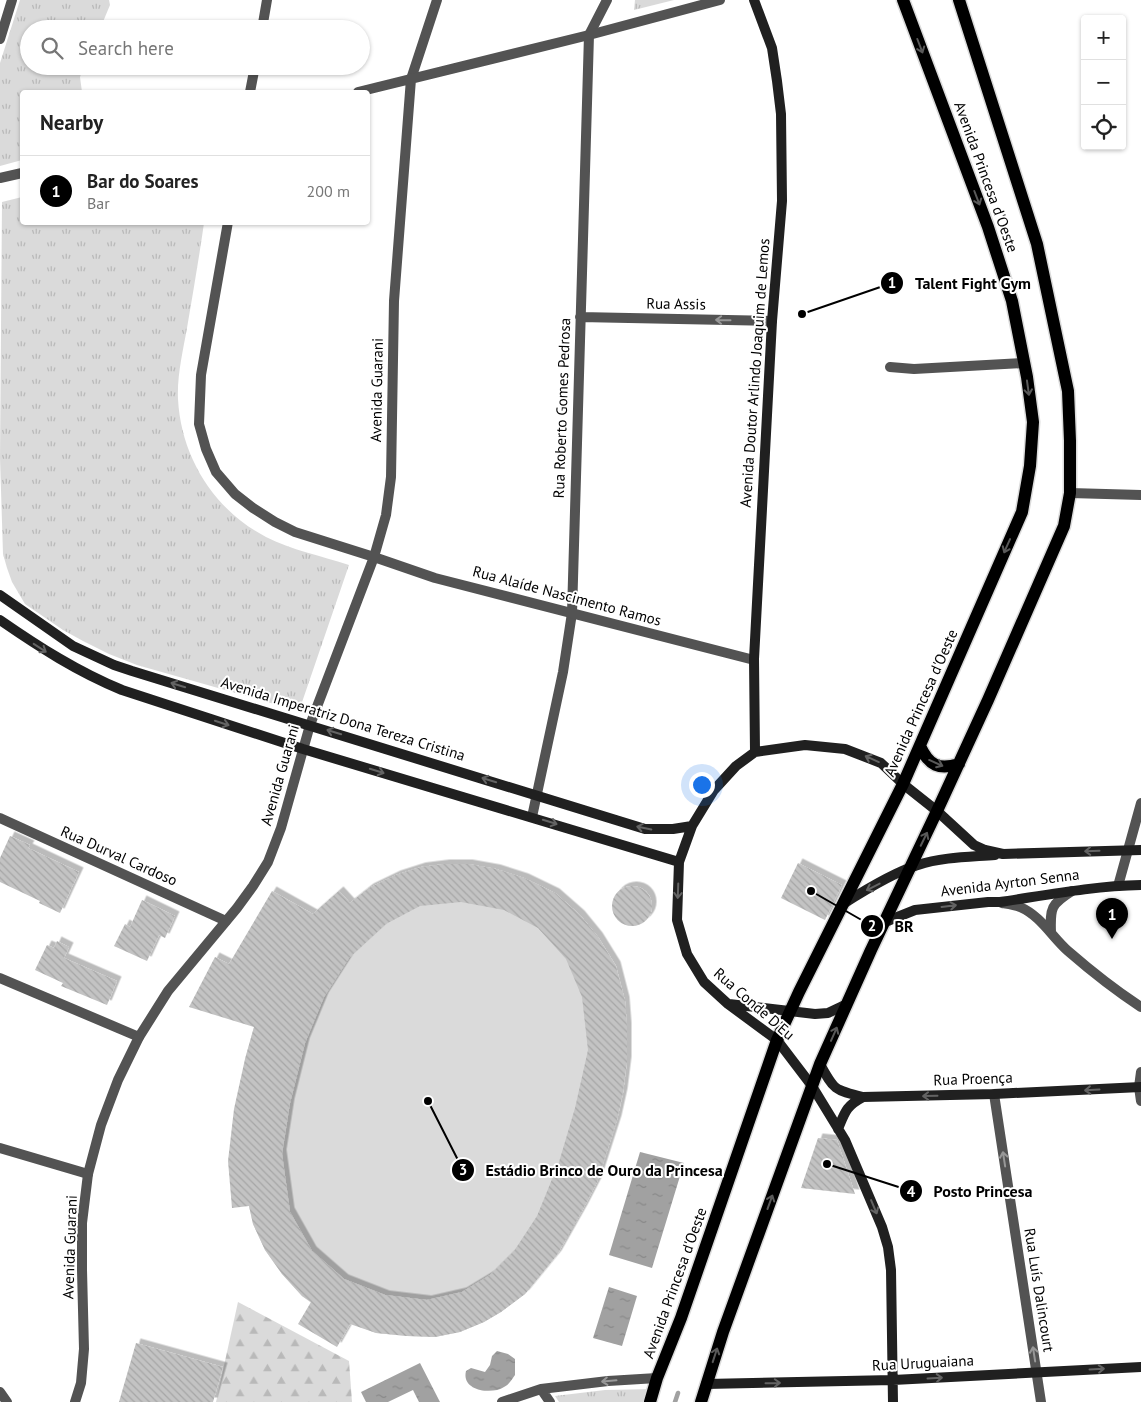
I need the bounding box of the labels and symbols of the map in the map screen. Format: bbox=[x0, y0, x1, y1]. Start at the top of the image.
one-way arrow bbox=[916, 37, 925, 53]
street label: Avenida Princesa d'Oeste bbox=[950, 99, 1023, 255]
one-way arrow bbox=[973, 190, 982, 205]
street label: Avenida Doutor Arlindo Joaquim de Lemos bbox=[736, 238, 773, 508]
callout: Talent Fight Gym bbox=[879, 268, 1041, 299]
text: 1 bbox=[888, 273, 896, 292]
text: Talent Fight Gym bbox=[915, 273, 1031, 293]
street label: Rua Assis bbox=[646, 293, 706, 314]
one-way arrow bbox=[715, 315, 732, 325]
street label: Rua Roberto Gomes Pedrosa bbox=[549, 317, 574, 499]
street label: Avenida Guarani bbox=[366, 338, 387, 442]
one-way arrow bbox=[1023, 380, 1033, 396]
one-way arrow bbox=[1002, 538, 1012, 553]
street label: Rua Alaíde Nascimento Ramos bbox=[471, 561, 664, 630]
street label: Avenida Princesa d'Oeste bbox=[880, 626, 962, 779]
one-way arrow bbox=[33, 643, 47, 653]
street label: Avenida Imperatriz Dona Tereza Cristina bbox=[219, 672, 467, 765]
one-way arrow bbox=[170, 679, 186, 689]
one-way arrow bbox=[214, 718, 230, 728]
street label: Avenida Guarani bbox=[256, 722, 303, 828]
one-way arrow bbox=[326, 727, 342, 736]
one-way arrow bbox=[865, 754, 880, 764]
one-way arrow bbox=[928, 759, 943, 769]
one-way arrow bbox=[369, 766, 385, 776]
your location bbox=[689, 772, 715, 798]
one-way arrow bbox=[481, 775, 497, 784]
one-way arrow bbox=[541, 818, 557, 828]
street label: Rua Durval Cardoso bbox=[58, 821, 180, 890]
one-way arrow bbox=[637, 822, 653, 832]
one-way arrow bbox=[920, 832, 929, 847]
one-way arrow bbox=[1085, 846, 1101, 856]
street label: Avenida Ayrton Senna bbox=[940, 865, 1080, 900]
one-way arrow bbox=[673, 882, 682, 898]
one-way arrow bbox=[865, 882, 880, 892]
pin: 1 bbox=[1096, 898, 1128, 939]
one-way arrow bbox=[940, 901, 956, 911]
callout: BR bbox=[859, 911, 923, 942]
text: 2 bbox=[868, 916, 876, 935]
text: BR bbox=[894, 916, 914, 936]
street label: Rua Conde D'Eu bbox=[710, 963, 799, 1044]
one-way arrow bbox=[829, 1027, 839, 1042]
street label: Rua Proença bbox=[933, 1068, 1013, 1089]
one-way arrow bbox=[1085, 1085, 1101, 1094]
one-way arrow bbox=[922, 1091, 938, 1100]
one-way arrow bbox=[999, 1151, 1009, 1167]
callout: Estádio Brinco de Ouro da Princesa bbox=[450, 1155, 733, 1186]
text: 3 bbox=[459, 1160, 467, 1179]
text: Estádio Brinco de Ouro da Princesa bbox=[485, 1160, 723, 1180]
callout: Posto Princesa bbox=[899, 1176, 1043, 1207]
text: Posto Princesa bbox=[934, 1181, 1032, 1201]
text: 4 bbox=[907, 1182, 916, 1201]
street label: Avenida Guarani bbox=[58, 1195, 81, 1299]
one-way arrow bbox=[766, 1195, 775, 1211]
one-way arrow bbox=[869, 1199, 879, 1214]
street label: Avenida Princesa d'Oeste bbox=[638, 1205, 711, 1361]
street label: Rua Luís Dalincourt bbox=[1020, 1227, 1059, 1353]
one-way arrow bbox=[1029, 1346, 1039, 1362]
one-way arrow bbox=[711, 1348, 721, 1364]
street label: Rua Uruguaiana bbox=[872, 1350, 974, 1375]
one-way arrow bbox=[1089, 1365, 1105, 1374]
one-way arrow bbox=[927, 1374, 943, 1383]
one-way arrow bbox=[601, 1376, 617, 1386]
one-way arrow bbox=[764, 1378, 780, 1387]

